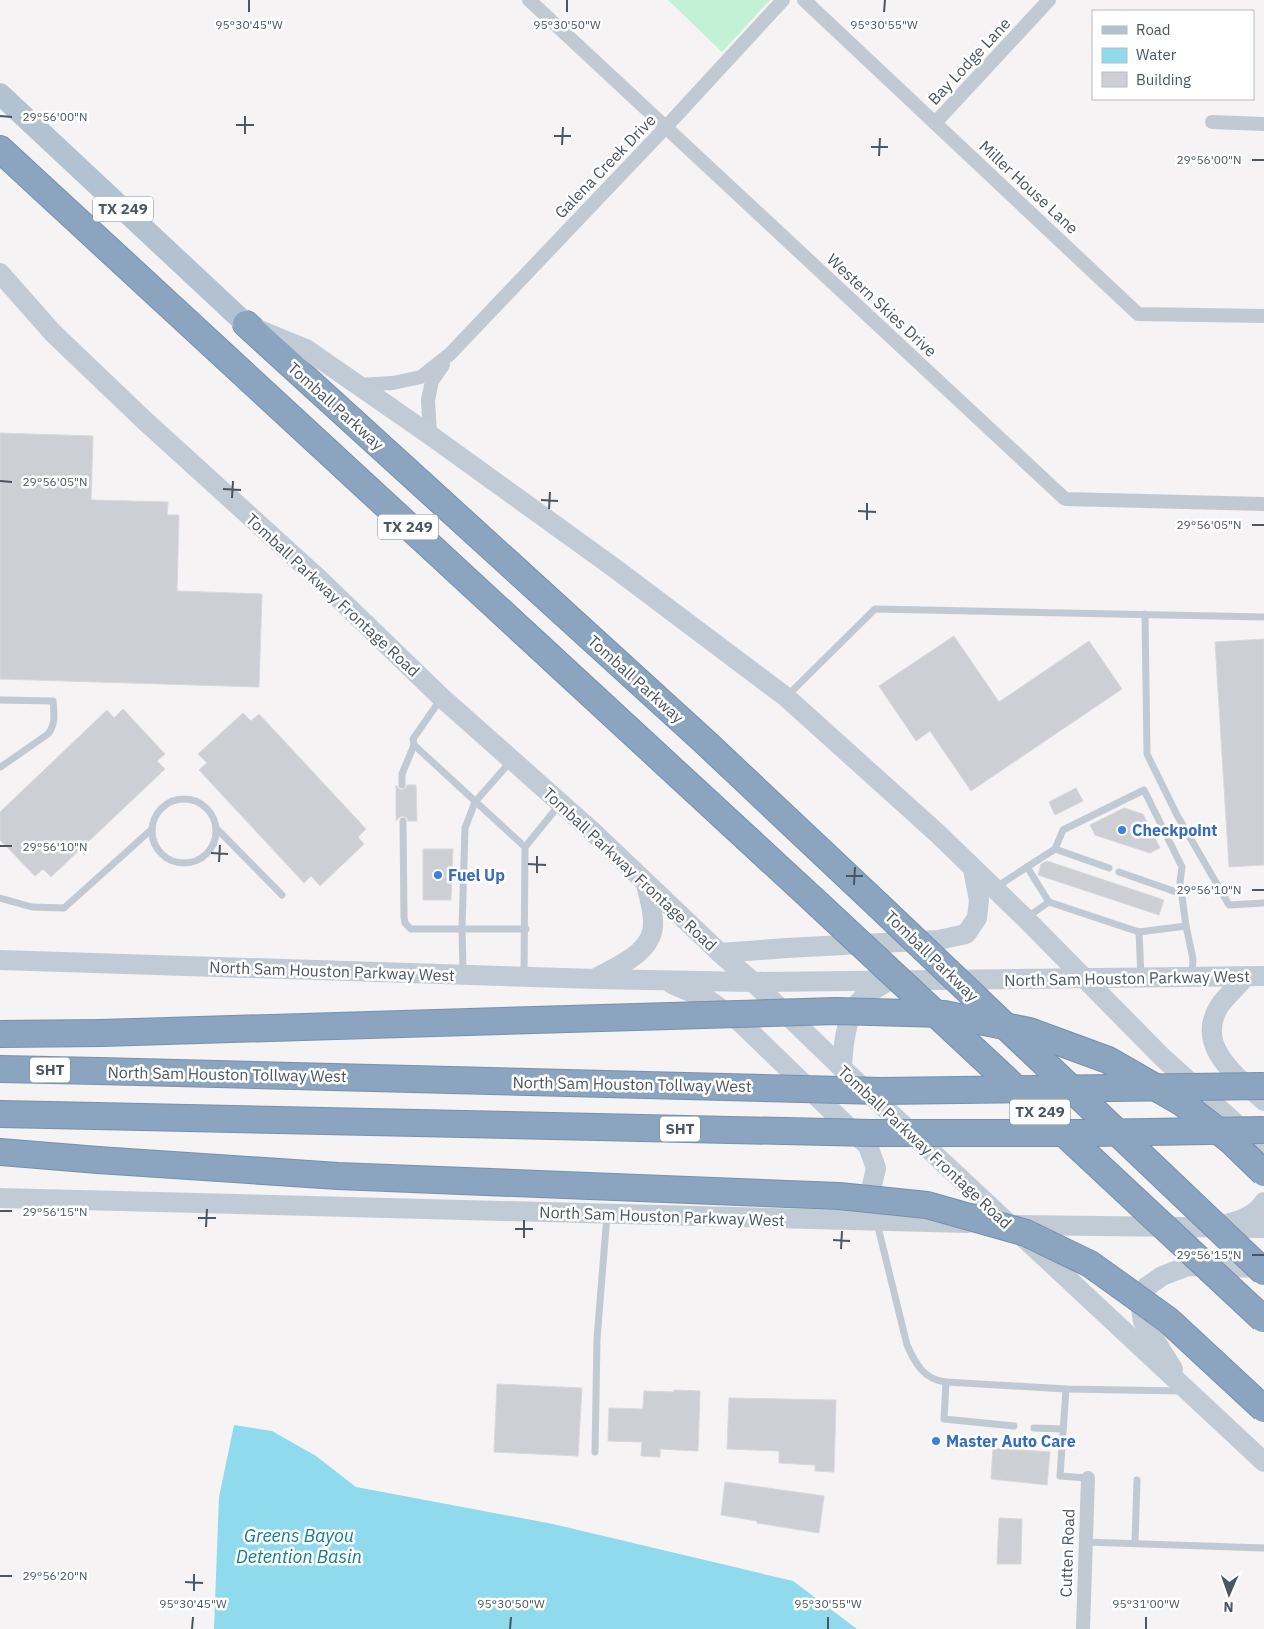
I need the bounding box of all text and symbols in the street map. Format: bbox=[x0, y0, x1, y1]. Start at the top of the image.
legend bbox=[1092, 10, 1254, 100]
street label: Bay Lodge Lane bbox=[923, 13, 1015, 109]
text: 95°30'45"W bbox=[215, 17, 283, 32]
text: 95°30'50"W bbox=[533, 17, 601, 32]
text: 95°30'55"W bbox=[850, 17, 918, 32]
text: Road bbox=[1136, 20, 1171, 39]
text: Water bbox=[1136, 45, 1177, 64]
text: Building bbox=[1136, 70, 1191, 89]
text: 29°56'00"N bbox=[22, 109, 88, 124]
street label: Galena Creek Drive bbox=[550, 110, 660, 222]
street label: Miller House Lane bbox=[975, 136, 1083, 238]
text: 29°56'00"N bbox=[1176, 152, 1242, 167]
road number: TX 249 bbox=[93, 196, 153, 222]
street label: Western Skies Drive bbox=[823, 249, 941, 361]
street label: Tomball Parkway bbox=[284, 358, 388, 454]
text: 29°56'05"N bbox=[22, 474, 88, 489]
street label: Tomball Parkway Frontage Road bbox=[242, 509, 424, 681]
road number: TX 249 bbox=[378, 514, 438, 540]
text: 29°56'05"N bbox=[1176, 517, 1242, 532]
street label: Tomball Parkway bbox=[584, 631, 688, 727]
street label: Tomball Parkway Frontage Road bbox=[539, 783, 721, 955]
place label: Checkpoint bbox=[1132, 820, 1217, 840]
marker: Checkpoint bbox=[1116, 824, 1128, 836]
text: 29°56'10"N bbox=[22, 839, 88, 854]
place label: Fuel Up bbox=[448, 865, 505, 885]
marker: Fuel Up bbox=[432, 869, 444, 881]
text: 29°56'10"N bbox=[1176, 882, 1242, 897]
street label: Tomball Parkway bbox=[881, 906, 983, 1006]
street label: North Sam Houston Parkway West bbox=[209, 957, 455, 985]
street label: North Sam Houston Parkway West bbox=[1004, 966, 1250, 990]
road number: SHT bbox=[30, 1058, 70, 1082]
street label: Tomball Parkway Frontage Road bbox=[834, 1061, 1016, 1233]
street label: North Sam Houston Tollway West bbox=[107, 1062, 347, 1086]
street label: North Sam Houston Tollway West bbox=[512, 1072, 752, 1096]
road number: TX 249 bbox=[1010, 1100, 1070, 1124]
road number: SHT bbox=[660, 1116, 700, 1142]
street label: North Sam Houston Parkway West bbox=[539, 1202, 785, 1230]
text: 29°56'15"N bbox=[22, 1204, 88, 1219]
text: 29°56'15"N bbox=[1176, 1247, 1242, 1262]
place label: Master Auto Care bbox=[946, 1431, 1076, 1451]
marker: Master Auto Care bbox=[930, 1435, 942, 1447]
street label: Cutten Road bbox=[1055, 1508, 1079, 1598]
water label: Greens Bayou Detention Basin bbox=[236, 1524, 362, 1568]
text: 29°56'20"N bbox=[22, 1568, 88, 1583]
north arrow bbox=[1204, 1569, 1254, 1619]
text: 95°30'45"W bbox=[159, 1596, 227, 1611]
text: 95°30'50"W bbox=[477, 1596, 545, 1611]
text: 95°30'55"W bbox=[794, 1596, 862, 1611]
text: 95°31'00"W bbox=[1112, 1596, 1180, 1611]
text: N bbox=[1223, 1598, 1234, 1616]

